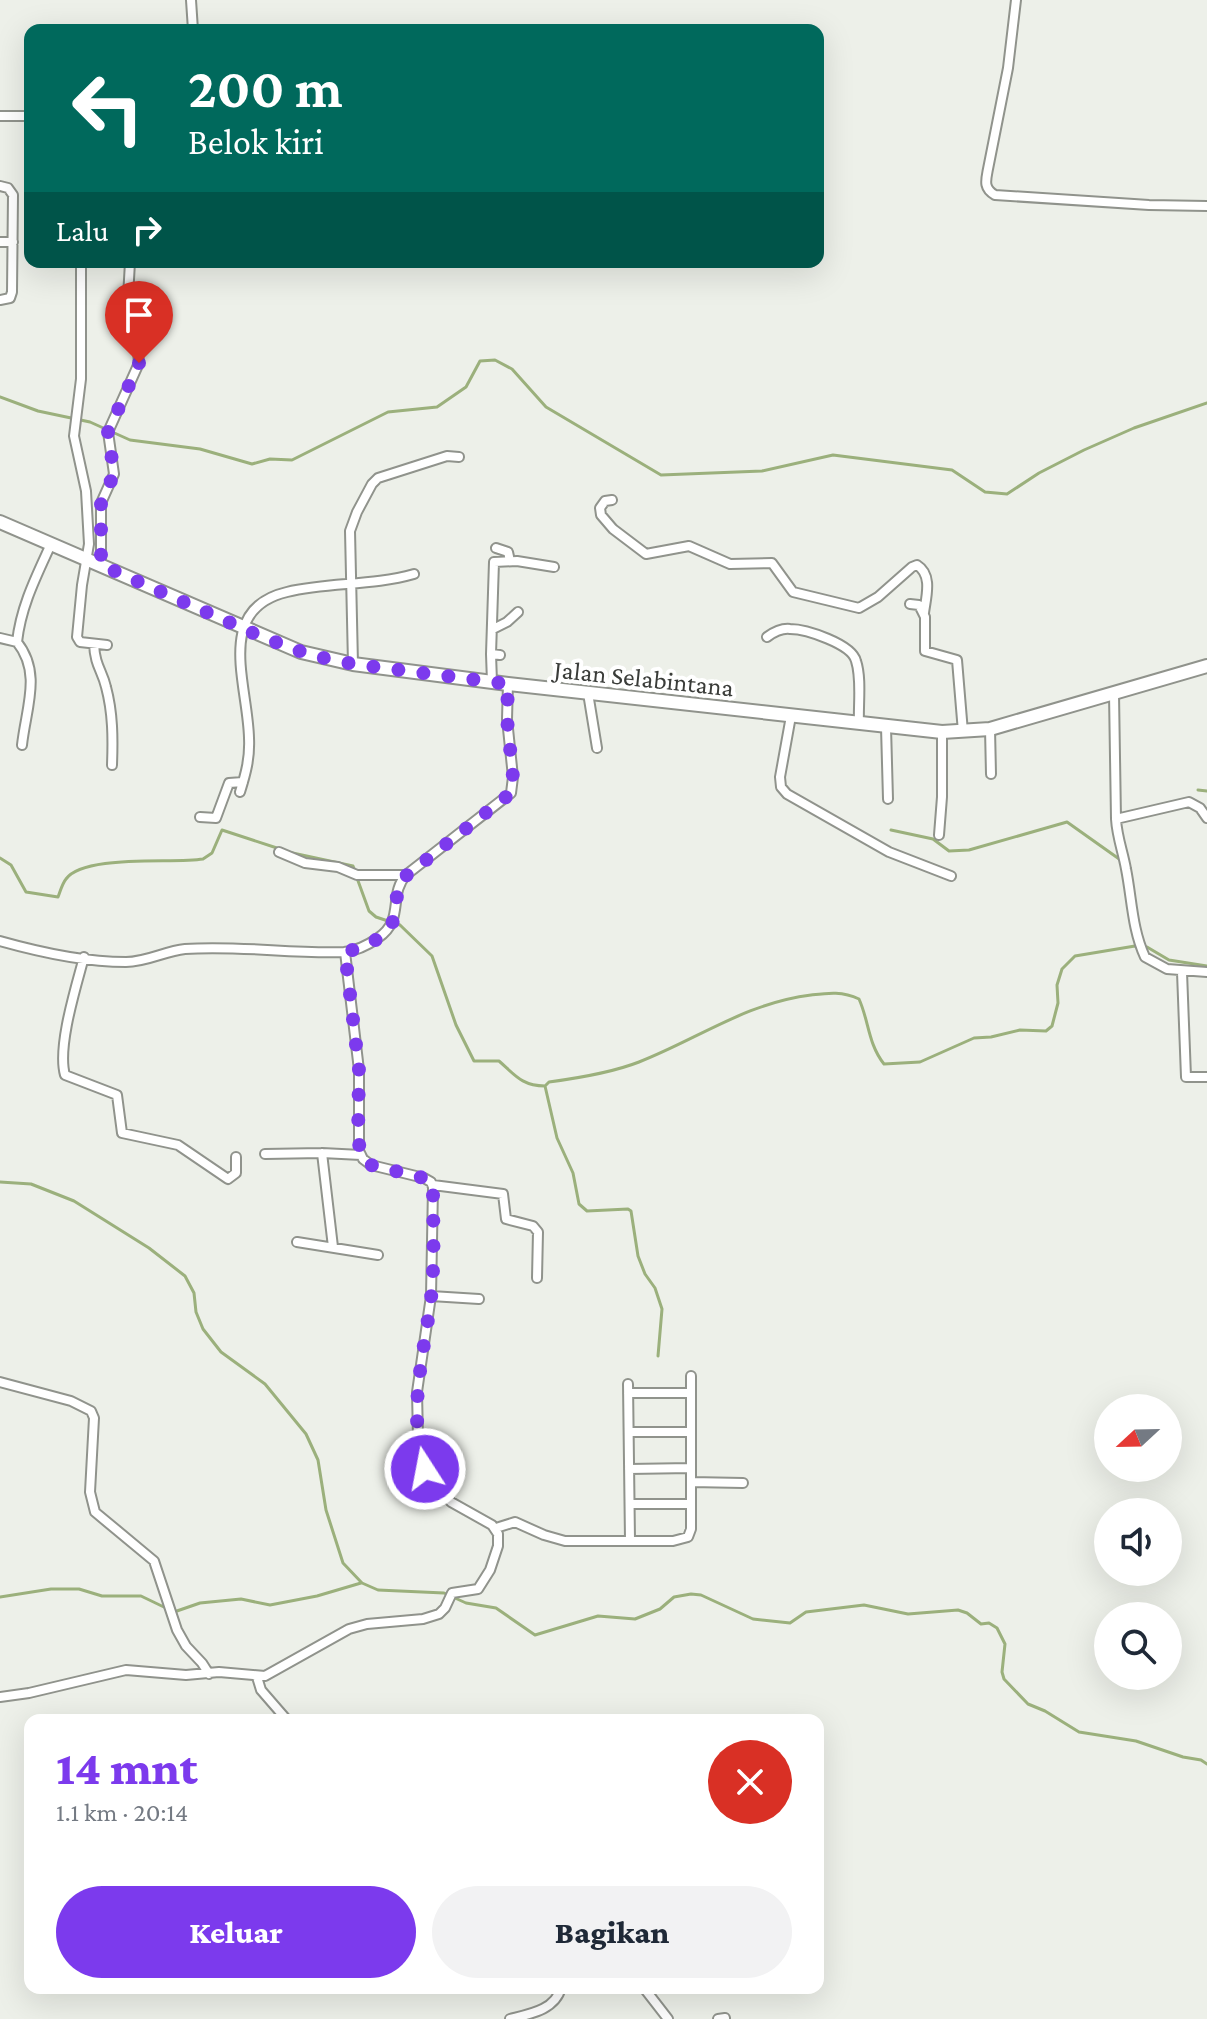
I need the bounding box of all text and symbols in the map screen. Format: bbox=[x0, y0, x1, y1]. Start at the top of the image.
icon: left bbox=[56, 56, 160, 160]
text: 200 m bbox=[188, 57, 343, 119]
text: Belok kiri bbox=[188, 122, 324, 162]
icon: right bbox=[125, 208, 169, 252]
text: Lalu bbox=[56, 214, 109, 247]
pin bbox=[105, 281, 173, 363]
icon: arrive bbox=[117, 293, 161, 337]
street label: Jalan Selabintana bbox=[551, 654, 735, 702]
north arrow bbox=[1094, 1394, 1182, 1482]
map controls bbox=[1094, 1394, 1182, 1690]
position arrow bbox=[383, 1427, 467, 1511]
button: sound bbox=[1094, 1498, 1182, 1586]
button: search bbox=[1094, 1602, 1182, 1690]
button: close bbox=[708, 1740, 792, 1824]
text: 14 mnt bbox=[56, 1741, 198, 1794]
text: 1.1 km · 20:14 bbox=[56, 1798, 188, 1827]
button: Keluar bbox=[56, 1886, 416, 1978]
button: Bagikan bbox=[432, 1886, 792, 1978]

